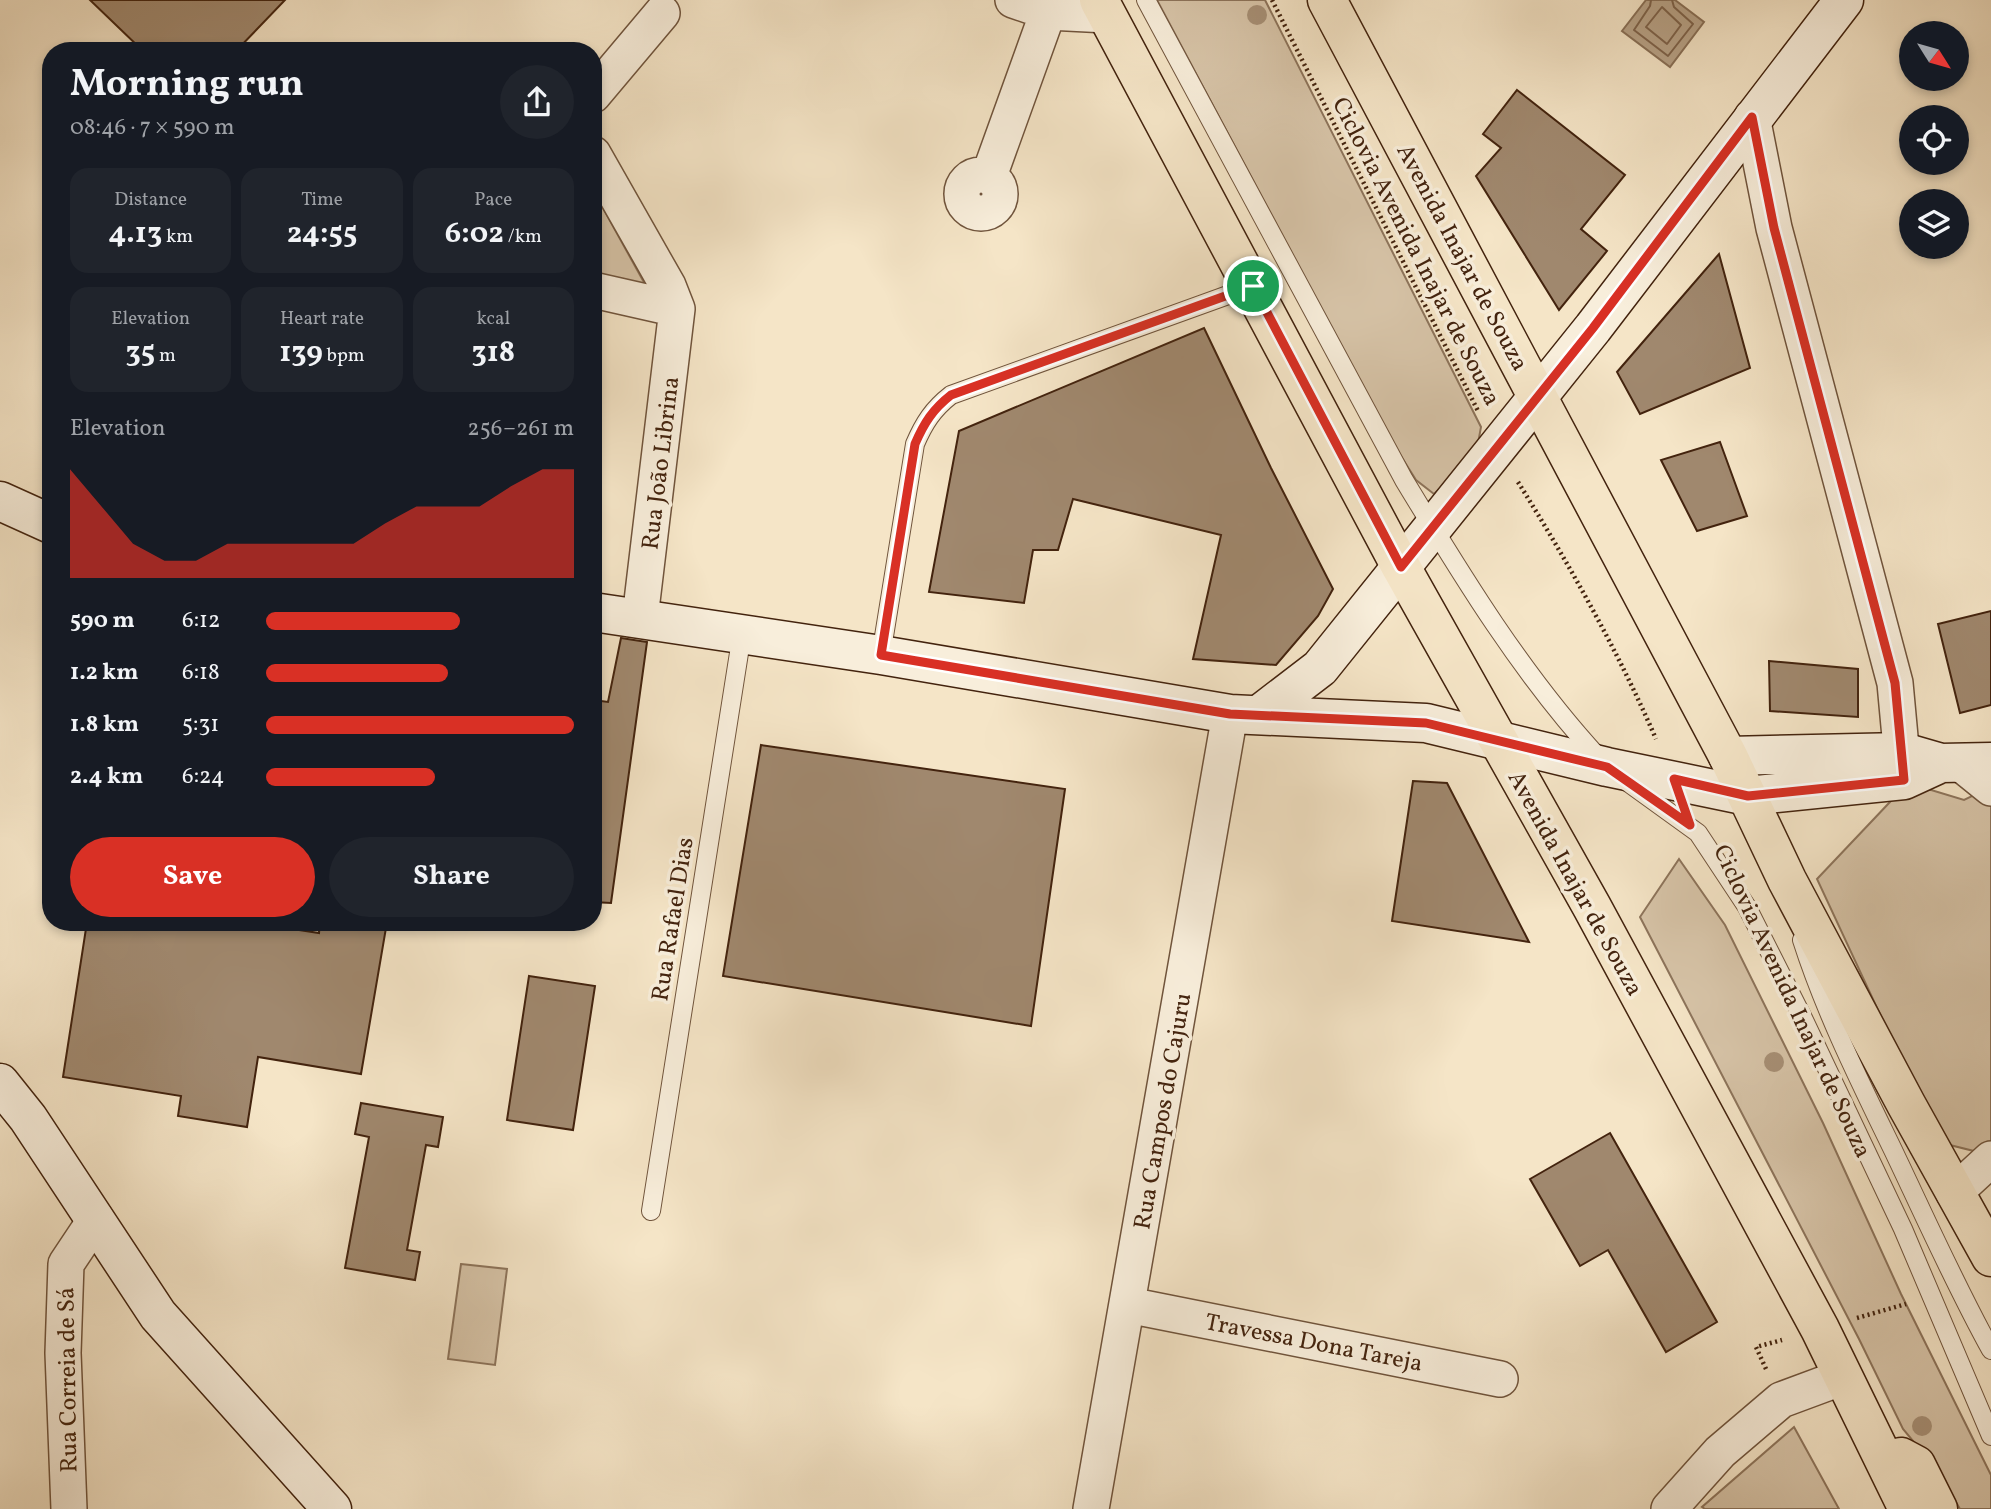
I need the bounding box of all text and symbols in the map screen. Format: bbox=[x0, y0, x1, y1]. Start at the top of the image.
north arrow bbox=[1899, 21, 1969, 91]
map controls bbox=[1899, 21, 1969, 259]
text: Morning run bbox=[70, 59, 304, 112]
button: share bbox=[500, 65, 574, 139]
street label: Ciclovia Avenida Inajar de Souza bbox=[1327, 92, 1507, 410]
button: locate bbox=[1899, 105, 1969, 175]
text: 08:46 · 7 × 590 m bbox=[70, 112, 235, 144]
street label: Avenida Inajar de Souza bbox=[1391, 139, 1535, 375]
text: Distance bbox=[114, 187, 187, 213]
text: Time bbox=[301, 187, 343, 213]
text: Pace bbox=[474, 187, 512, 213]
button: layers bbox=[1899, 189, 1969, 259]
text: 4.13 bbox=[108, 213, 162, 255]
text: 24:55 bbox=[287, 213, 357, 255]
text: 6:02 bbox=[445, 213, 504, 255]
text: km bbox=[162, 224, 193, 250]
text: /km bbox=[504, 224, 542, 250]
pin bbox=[1223, 256, 1283, 316]
icon: arrive bbox=[1234, 267, 1272, 305]
text: Elevation bbox=[111, 306, 190, 332]
text: Heart rate bbox=[280, 306, 364, 332]
text: kcal bbox=[476, 306, 510, 332]
text: 35 bbox=[125, 332, 155, 374]
text: 139 bbox=[279, 332, 323, 374]
text: 318 bbox=[471, 332, 515, 374]
text: m bbox=[155, 343, 176, 369]
text: bpm bbox=[323, 343, 365, 369]
street label: Rua João Librina bbox=[634, 375, 689, 552]
text: Elevation bbox=[70, 413, 166, 445]
text: 256–261 m bbox=[467, 413, 574, 445]
text: 590 m bbox=[70, 605, 135, 637]
text: 6:12 bbox=[182, 605, 220, 637]
text: 1.2 km bbox=[70, 657, 139, 689]
text: 6:18 bbox=[182, 657, 220, 689]
text: 1.8 km bbox=[70, 709, 139, 741]
text: 5:31 bbox=[182, 709, 219, 741]
text: 2.4 km bbox=[70, 761, 143, 793]
text: 6:24 bbox=[182, 761, 224, 793]
street label: Avenida Inajar de Souza bbox=[1498, 765, 1650, 1003]
street label: Rua Rafael Dias bbox=[644, 835, 704, 1004]
button: Save bbox=[70, 837, 315, 917]
button: Share bbox=[329, 837, 574, 917]
street label: Ciclovia Avenida Inajar de Souza bbox=[1703, 840, 1879, 1164]
street label: Rua Campos do Cajuru bbox=[1126, 990, 1202, 1232]
street label: Rua Correia de Sá bbox=[50, 1287, 88, 1473]
street label: Travessa Dona Tareja bbox=[1202, 1306, 1425, 1382]

